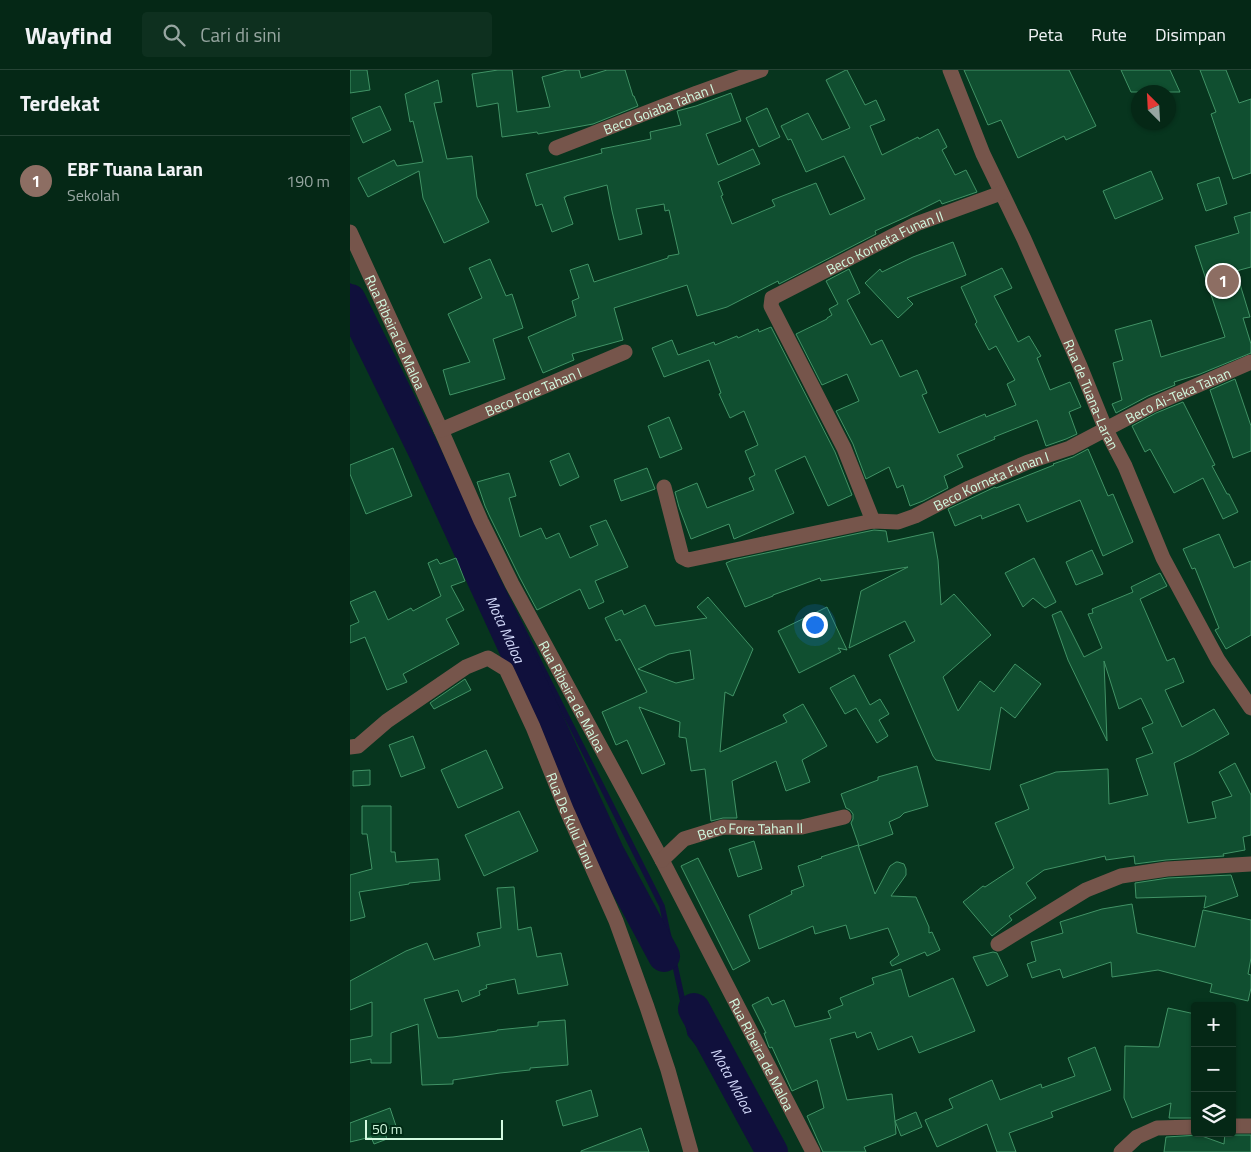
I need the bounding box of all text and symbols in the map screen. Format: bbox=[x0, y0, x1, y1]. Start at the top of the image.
search box bbox=[142, 12, 492, 57]
text: Wayfind bbox=[25, 17, 112, 53]
text: Cari di sini bbox=[200, 20, 281, 49]
icon: search bbox=[160, 21, 188, 49]
text: Peta bbox=[1028, 21, 1063, 48]
text: Rute bbox=[1091, 21, 1127, 48]
text: Disimpan bbox=[1155, 21, 1226, 48]
street label: Beco Goiaba Tahan I bbox=[600, 77, 717, 139]
north arrow bbox=[1131, 85, 1176, 130]
text: Terdekat bbox=[20, 87, 100, 119]
text: EBF Tuana Laran bbox=[67, 154, 203, 183]
text: 1 bbox=[32, 169, 40, 193]
text: 190 m bbox=[286, 169, 330, 193]
text: Sekolah bbox=[67, 183, 120, 207]
street label: Beco Korneta Funan II bbox=[822, 205, 946, 279]
pin: 1 bbox=[1207, 262, 1239, 300]
street label: Rua Ribeira de Maloa bbox=[360, 271, 431, 393]
street label: Rua de Tuana-Laran bbox=[1059, 336, 1125, 453]
street label: Beco Fore Tahan I bbox=[481, 361, 585, 421]
street label: Beco Ai-Teka Tahan bbox=[1121, 362, 1234, 428]
street label: Beco Korneta Funan I bbox=[929, 445, 1051, 515]
water label: Mota Maloa bbox=[480, 591, 532, 668]
your location bbox=[802, 612, 828, 638]
street label: Rua Ribeira de Maloa bbox=[534, 636, 612, 756]
street label: Rua De Kulu Tunu bbox=[542, 769, 602, 872]
street label: Beco Fore Tahan II bbox=[694, 816, 803, 845]
street label: Rua Ribeira de Maloa bbox=[724, 994, 800, 1114]
map controls bbox=[1191, 1002, 1236, 1137]
button: + bbox=[1191, 1002, 1236, 1047]
water label: Mota Maloa bbox=[705, 1043, 761, 1118]
button: − bbox=[1191, 1047, 1236, 1092]
button: layers bbox=[1191, 1092, 1236, 1137]
scale bar bbox=[365, 1117, 502, 1140]
text: 50 m bbox=[372, 1118, 402, 1139]

